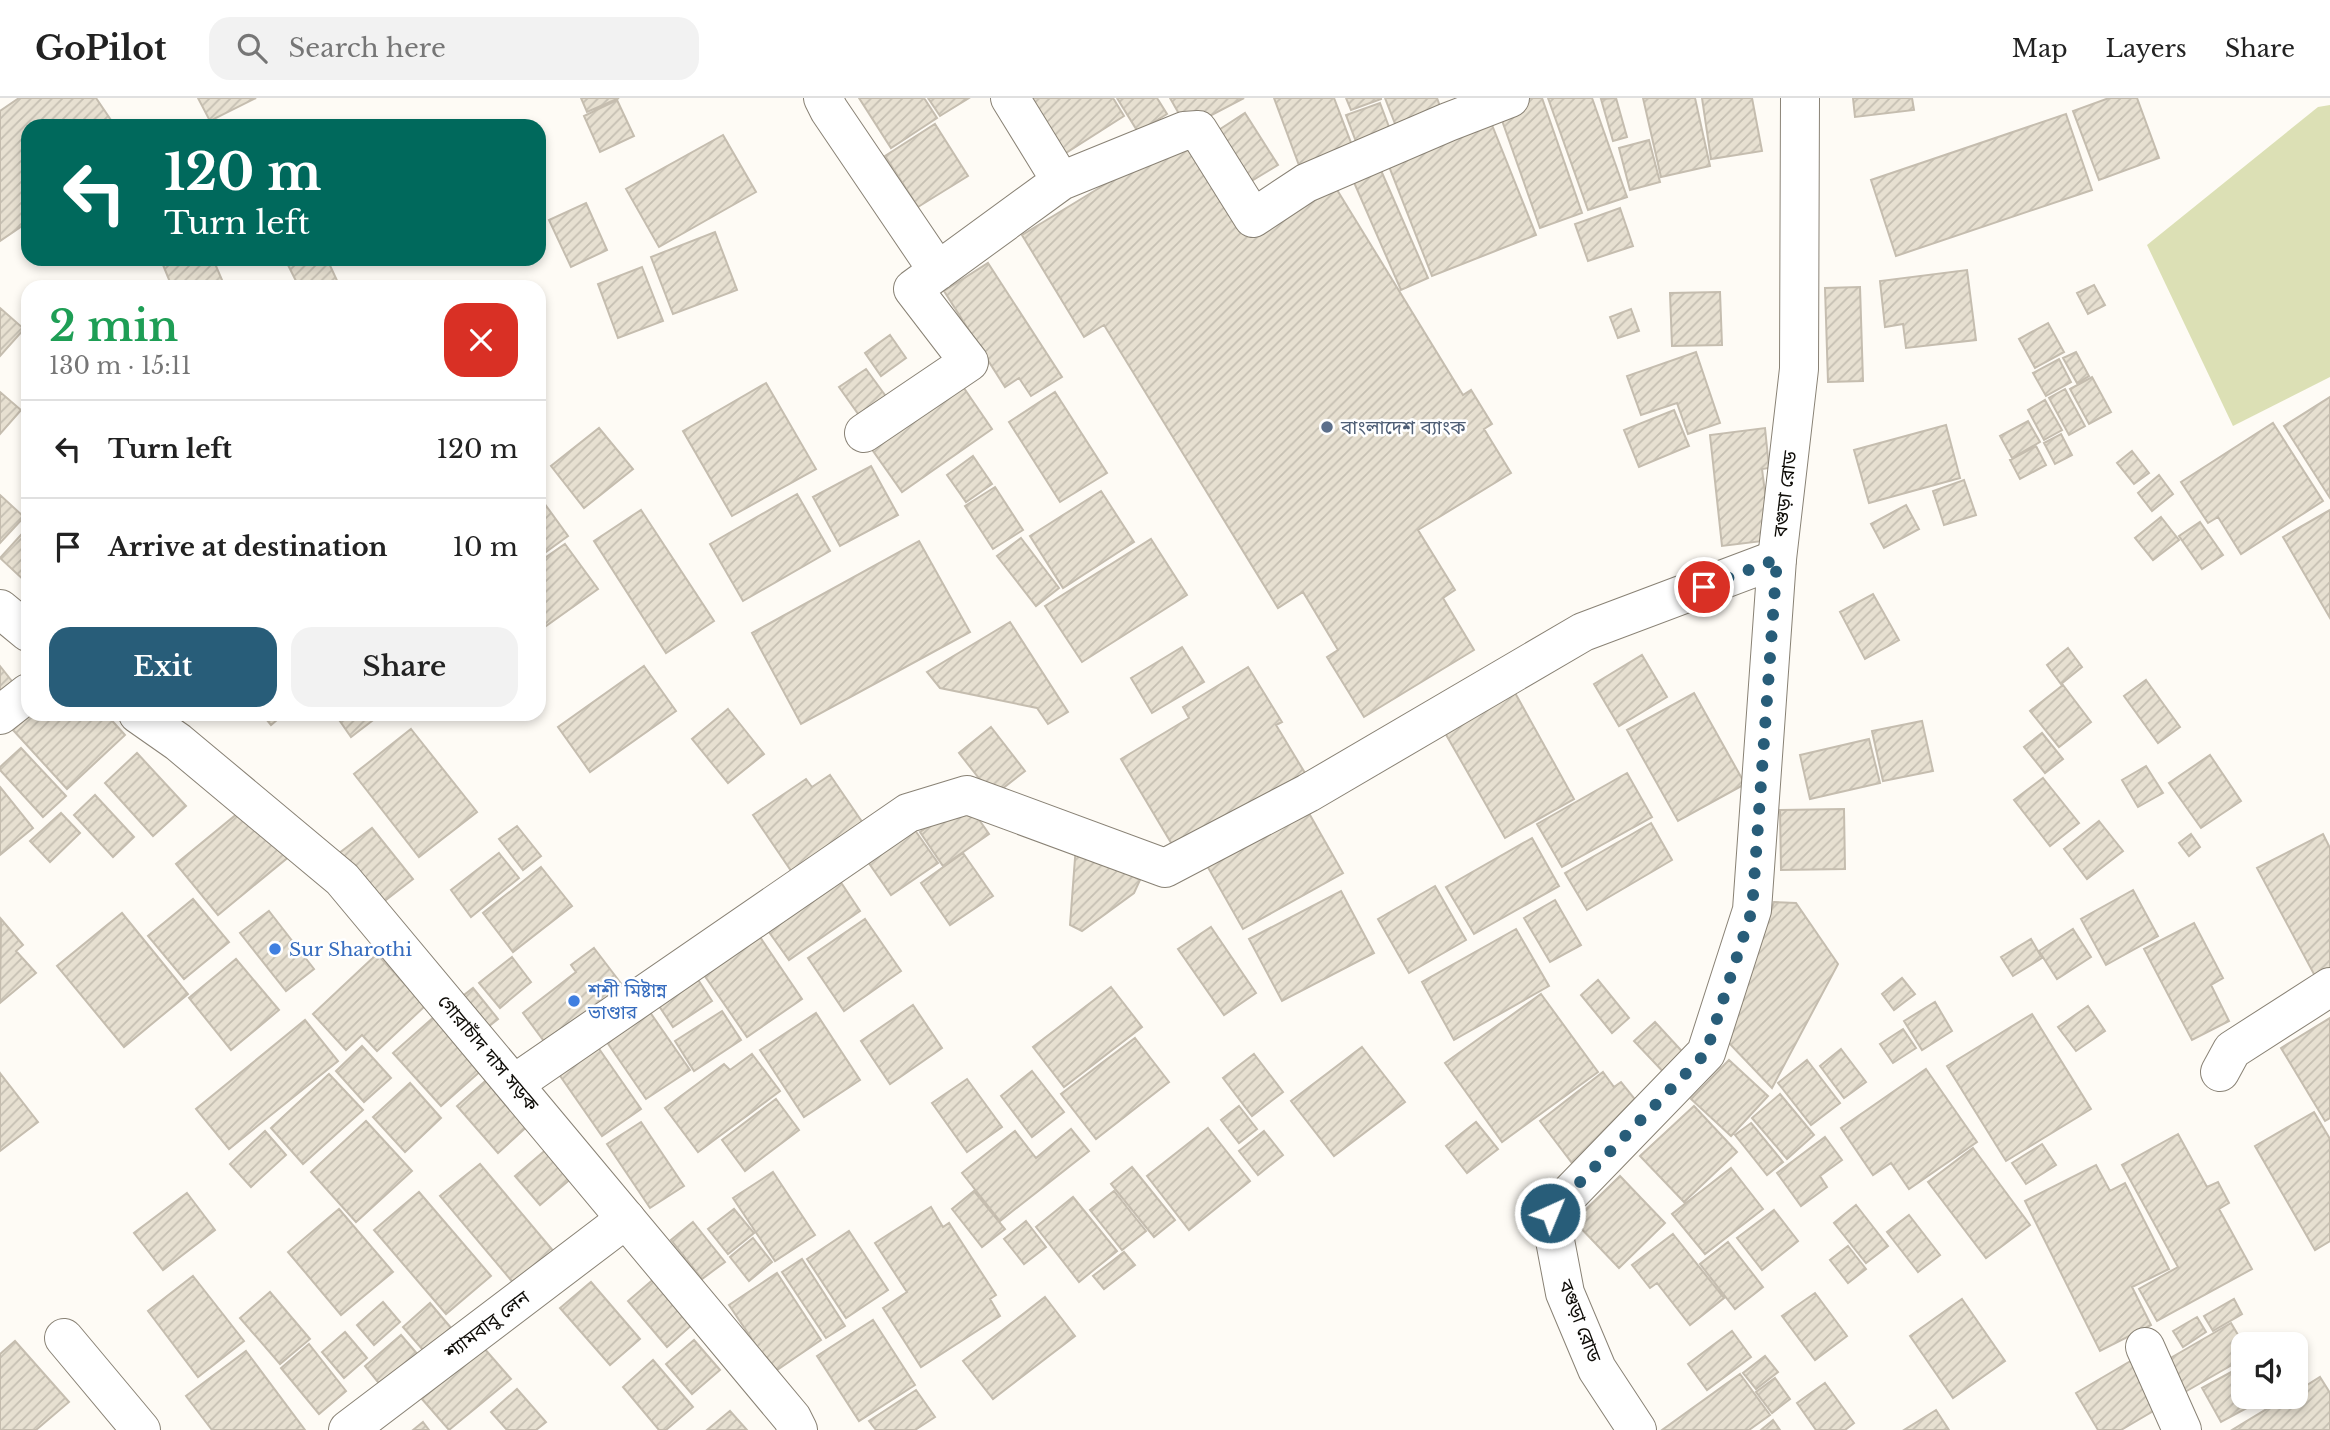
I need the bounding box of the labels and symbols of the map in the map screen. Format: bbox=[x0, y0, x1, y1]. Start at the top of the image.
place label: বাংলাদেশ ব্যাংক bbox=[1340, 416, 1466, 439]
marker: বাংলাদেশ ব্যাংক bbox=[1319, 419, 1335, 435]
street label: বগুড়া রোড bbox=[1768, 449, 1802, 539]
pin bbox=[1674, 557, 1734, 617]
place label: Sur Sharothi bbox=[289, 938, 412, 961]
marker: Sur Sharothi bbox=[267, 941, 283, 957]
place label: শশী মিষ্টান্ন ভাণ্ডার bbox=[587, 979, 668, 1024]
street label: গোরাচাঁদ দাস সড়ক bbox=[433, 990, 544, 1116]
marker: শশী মিষ্টান্ন ভাণ্ডার bbox=[566, 993, 582, 1009]
position arrow bbox=[1513, 1176, 1587, 1250]
street label: বগুড়া রোড bbox=[1553, 1276, 1606, 1366]
street label: শ্যামবাবু লেন bbox=[439, 1285, 534, 1365]

